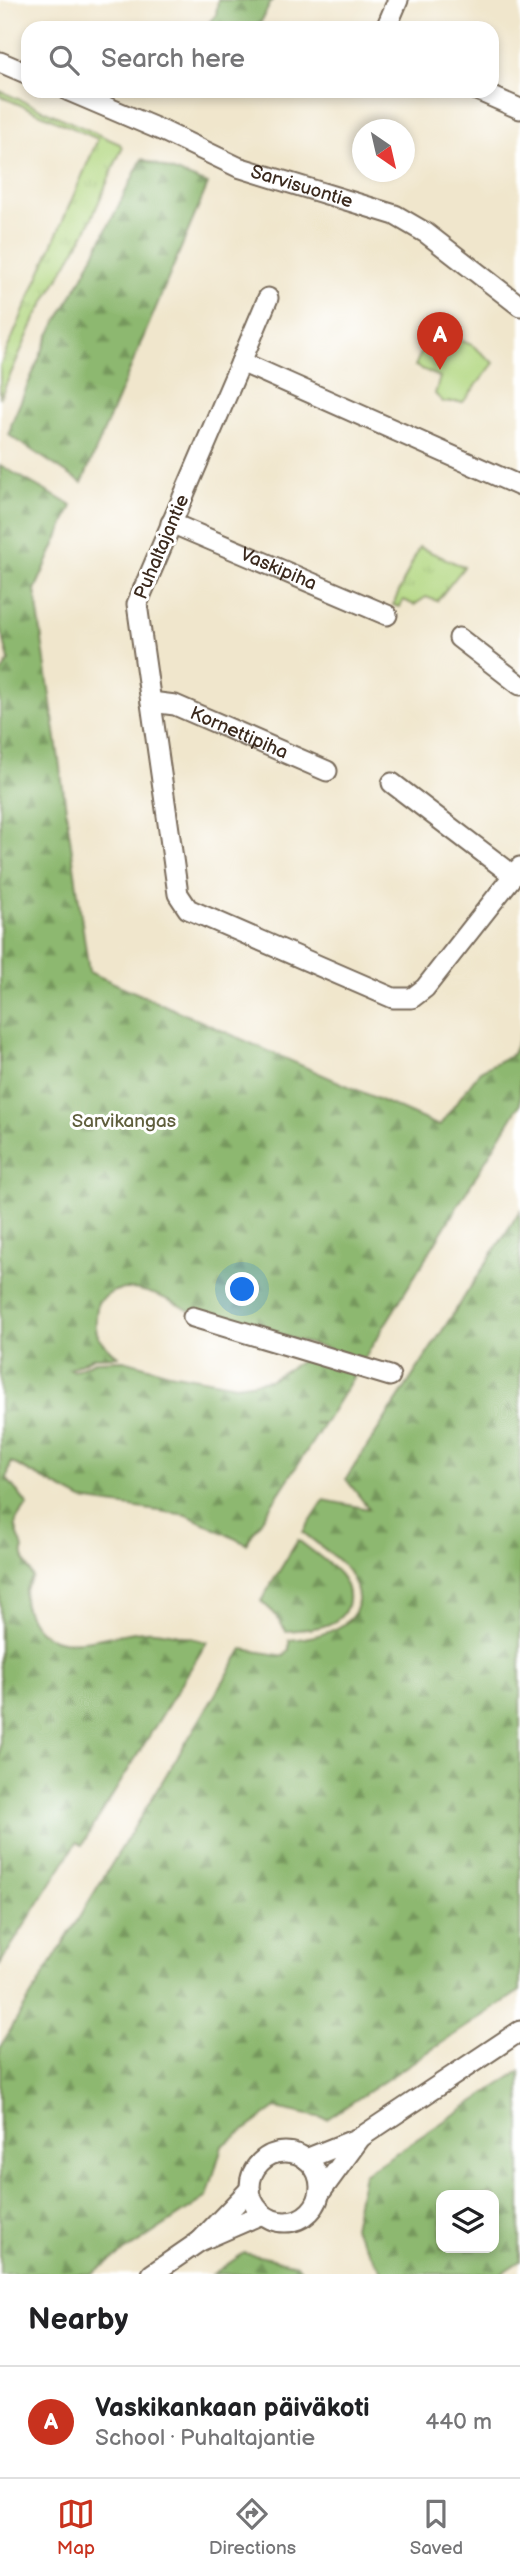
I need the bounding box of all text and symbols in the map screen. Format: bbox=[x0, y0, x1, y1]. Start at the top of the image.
search box bbox=[21, 21, 499, 98]
icon: search bbox=[45, 41, 83, 79]
text: Search here bbox=[101, 44, 245, 75]
north arrow bbox=[352, 119, 415, 182]
street label: Sarvisuontie bbox=[248, 160, 356, 213]
pin: A bbox=[417, 312, 463, 370]
street label: Puhaltajantie bbox=[130, 491, 194, 603]
street label: Vaskipiha bbox=[237, 542, 320, 595]
street label: Kornettipiha bbox=[186, 701, 292, 764]
park label: Sarvikangas bbox=[72, 1110, 176, 1133]
your location bbox=[225, 1272, 259, 1306]
map controls bbox=[436, 2190, 499, 2253]
button: layers bbox=[436, 2190, 499, 2253]
text: Nearby bbox=[28, 2302, 128, 2338]
text: Vaskikankaan päiväkoti bbox=[95, 2393, 370, 2424]
text: A bbox=[44, 2408, 58, 2436]
text: 440 m bbox=[425, 2408, 492, 2436]
text: School · Puhaltajantie bbox=[95, 2424, 315, 2452]
tab: Map bbox=[57, 2495, 95, 2560]
tab: Directions bbox=[209, 2495, 296, 2560]
tab: Saved bbox=[410, 2495, 463, 2560]

